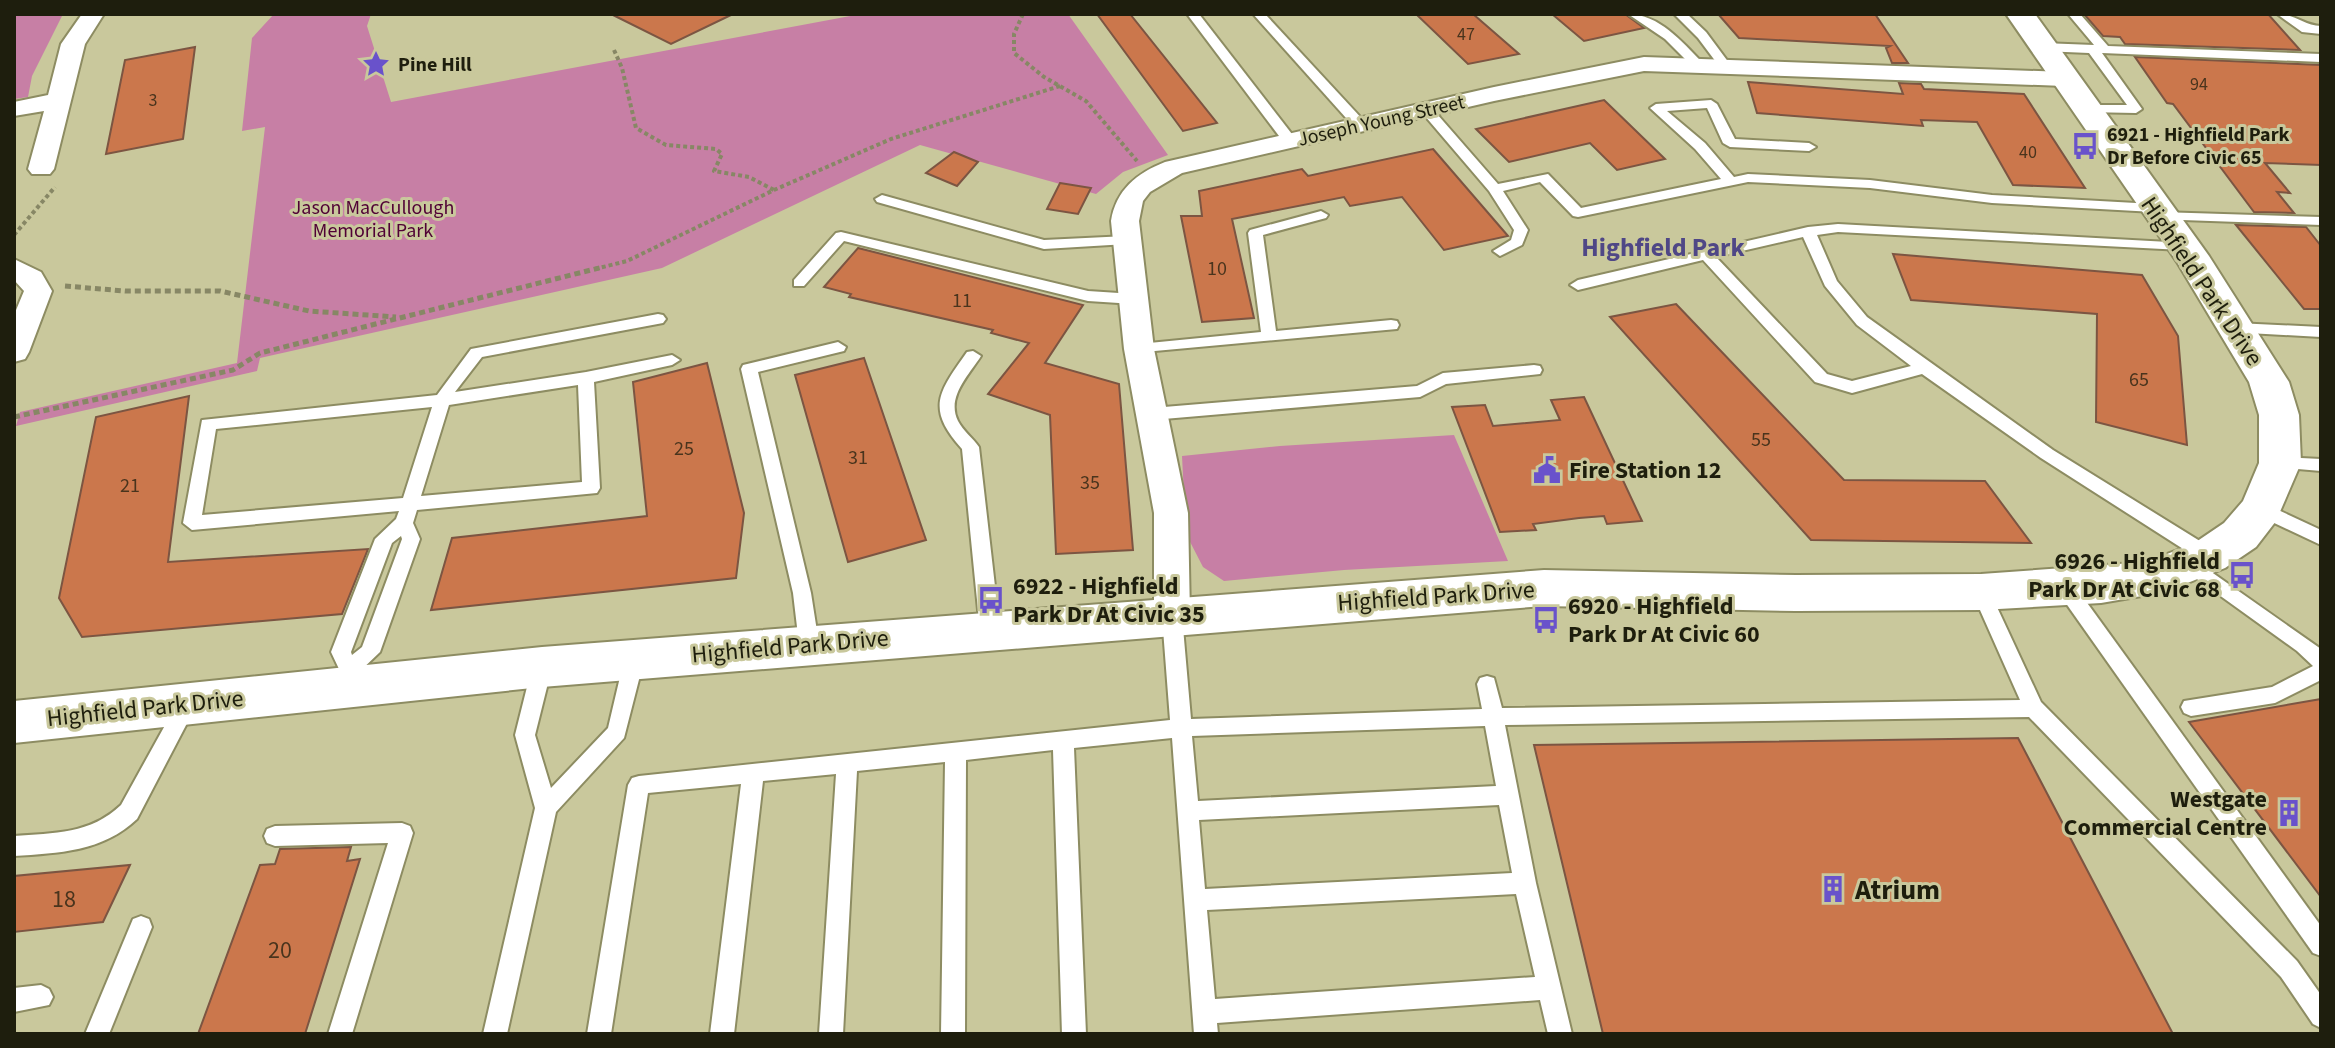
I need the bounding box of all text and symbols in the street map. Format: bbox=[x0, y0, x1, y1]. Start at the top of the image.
house number: 47 bbox=[1457, 22, 1475, 47]
place icon: Pine Hill bbox=[361, 49, 391, 79]
place label: Pine Hill bbox=[398, 51, 472, 79]
house number: 94 bbox=[2190, 72, 2208, 97]
house number: 3 bbox=[149, 88, 158, 113]
street label: Joseph Young Street bbox=[1295, 88, 1468, 154]
place label: 6921 - Highfield Park Dr Before Civic 65 bbox=[2107, 121, 2290, 172]
bus stop icon: 6921 - Highfield Park Dr Before Civic 65 bbox=[2070, 131, 2100, 161]
house number: 40 bbox=[2019, 140, 2037, 165]
street label: Highfield Park Drive bbox=[2132, 190, 2271, 373]
park label: Jason MacCullough Memorial Park bbox=[292, 194, 454, 245]
district label: Highfield Park bbox=[1581, 229, 1745, 266]
house number: 10 bbox=[1207, 255, 1227, 283]
house number: 11 bbox=[952, 287, 972, 315]
house number: 65 bbox=[2129, 366, 2149, 394]
house number: 55 bbox=[1751, 426, 1771, 454]
house number: 25 bbox=[674, 435, 694, 463]
house number: 31 bbox=[848, 444, 868, 472]
place label: Fire Station 12 bbox=[1569, 453, 1721, 488]
public building icon: Fire Station 12 bbox=[1532, 455, 1562, 485]
house number: 35 bbox=[1080, 469, 1100, 497]
house number: 21 bbox=[120, 472, 140, 500]
place label: 6926 - Highfield Park Dr At Civic 68 bbox=[2028, 544, 2220, 607]
bus stop icon: 6926 - Highfield Park Dr At Civic 68 bbox=[2227, 560, 2257, 590]
place label: 6922 - Highfield Park Dr At Civic 35 bbox=[1013, 569, 1205, 632]
street label: Highfield Park Drive bbox=[1336, 572, 1536, 621]
bus stop icon: 6922 - Highfield Park Dr At Civic 35 bbox=[976, 585, 1006, 615]
place label: 6920 - Highfield Park Dr At Civic 60 bbox=[1568, 589, 1760, 652]
bus stop icon: 6920 - Highfield Park Dr At Civic 60 bbox=[1531, 605, 1561, 635]
street label: Highfield Park Drive bbox=[690, 620, 890, 673]
street label: Highfield Park Drive bbox=[45, 681, 245, 736]
place label: Westgate Commercial Centre bbox=[2064, 782, 2267, 845]
building icon: Westgate Commercial Centre bbox=[2274, 798, 2304, 828]
place label: Atrium bbox=[1854, 870, 1940, 910]
building icon: Atrium bbox=[1818, 874, 1848, 904]
house number: 18 bbox=[52, 882, 76, 917]
house number: 20 bbox=[268, 933, 292, 968]

